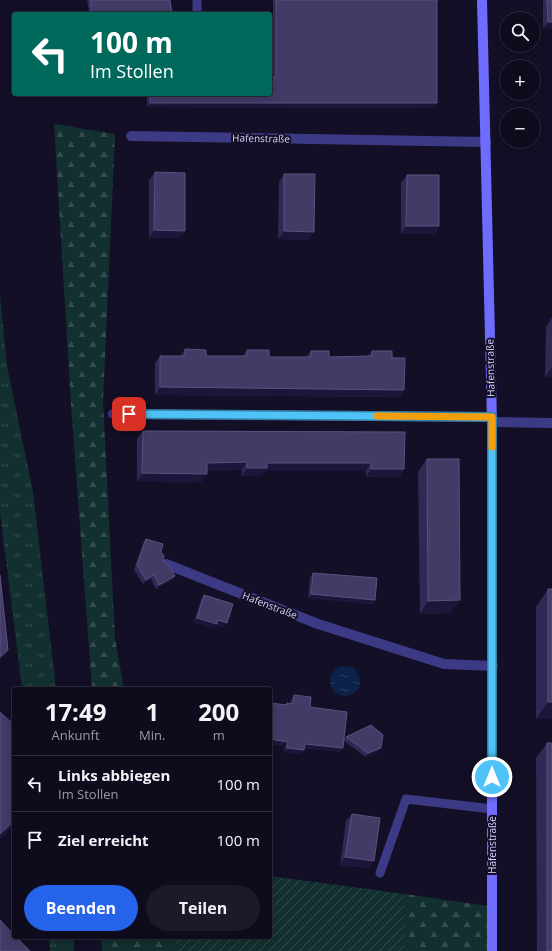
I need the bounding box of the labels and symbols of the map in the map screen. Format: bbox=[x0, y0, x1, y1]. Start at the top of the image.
street label: Hafenstraße bbox=[232, 130, 290, 146]
street label: Hafenstraße bbox=[482, 339, 498, 397]
pin bbox=[112, 397, 146, 431]
street label: Hafenstraße bbox=[240, 588, 300, 622]
position arrow bbox=[471, 756, 513, 798]
street label: Hafenstraße bbox=[485, 816, 499, 874]

